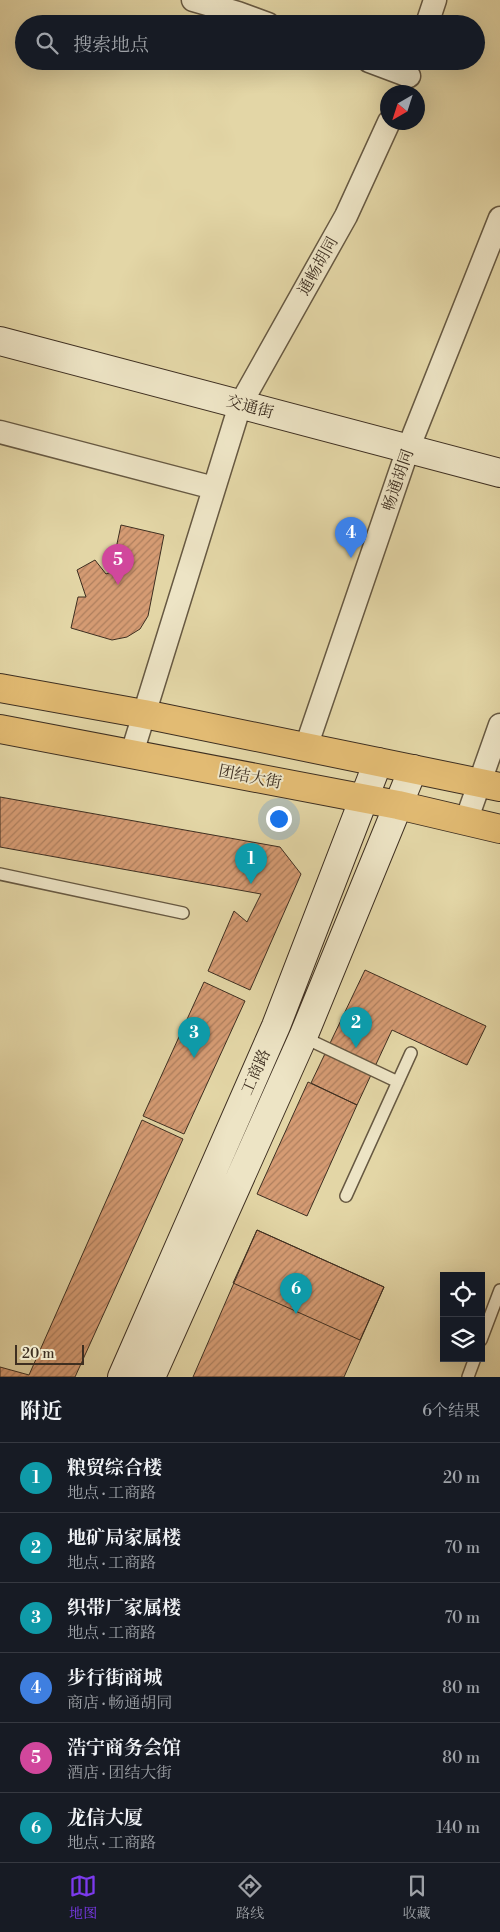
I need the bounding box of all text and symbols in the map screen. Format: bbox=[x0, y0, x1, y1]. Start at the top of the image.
search box bbox=[15, 15, 485, 70]
icon: search bbox=[33, 29, 61, 57]
text: 搜索地点 bbox=[73, 33, 149, 57]
north arrow bbox=[380, 85, 425, 130]
street label: 通畅胡同 bbox=[294, 233, 342, 299]
street label: 交通街 bbox=[224, 391, 276, 423]
street label: 畅通胡同 bbox=[378, 446, 418, 514]
pin: 4 bbox=[335, 517, 367, 558]
pin: 5 bbox=[102, 544, 134, 585]
street label: 团结大街 bbox=[217, 761, 283, 793]
your location bbox=[266, 806, 292, 832]
pin: 1 bbox=[235, 843, 267, 884]
pin: 2 bbox=[340, 1007, 372, 1048]
pin: 3 bbox=[178, 1017, 210, 1058]
street label: 工商路 bbox=[237, 1046, 275, 1098]
map controls bbox=[440, 1272, 485, 1362]
button: locate bbox=[440, 1272, 485, 1317]
pin: 6 bbox=[280, 1273, 312, 1314]
button: layers bbox=[440, 1317, 485, 1362]
scale bar bbox=[15, 1342, 84, 1365]
text: 20 m bbox=[22, 1345, 54, 1363]
text: 附近 bbox=[20, 1399, 62, 1425]
text: 6个结果 bbox=[422, 1401, 480, 1421]
text: 粮贸综合楼 bbox=[67, 1456, 162, 1480]
text: 1 bbox=[32, 1468, 40, 1488]
text: 20 m bbox=[443, 1468, 480, 1488]
text: 地点 · 工商路 bbox=[67, 1483, 156, 1503]
text: 地矿局家属楼 bbox=[67, 1526, 181, 1550]
text: 2 bbox=[31, 1538, 41, 1558]
text: 70 m bbox=[444, 1538, 480, 1558]
text: 地点 · 工商路 bbox=[67, 1553, 156, 1573]
text: 织带厂家属楼 bbox=[67, 1596, 181, 1620]
text: 3 bbox=[31, 1608, 41, 1628]
text: 70 m bbox=[444, 1608, 480, 1628]
text: 地点 · 工商路 bbox=[67, 1623, 156, 1643]
text: 步行街商城 bbox=[67, 1666, 162, 1690]
text: 4 bbox=[31, 1678, 41, 1698]
text: 80 m bbox=[442, 1678, 480, 1698]
text: 商店 · 畅通胡同 bbox=[67, 1693, 172, 1713]
text: 浩宁商务会馆 bbox=[67, 1736, 181, 1760]
text: 5 bbox=[31, 1748, 41, 1768]
text: 80 m bbox=[442, 1748, 480, 1768]
text: 酒店 · 团结大街 bbox=[67, 1763, 172, 1783]
text: 龙信大厦 bbox=[67, 1806, 143, 1830]
text: 6 bbox=[31, 1818, 41, 1838]
text: 140 m bbox=[436, 1818, 480, 1838]
text: 地点 · 工商路 bbox=[67, 1833, 156, 1853]
tab: 地图 bbox=[69, 1872, 97, 1923]
tab: 路线 bbox=[236, 1872, 264, 1923]
tab: 收藏 bbox=[403, 1872, 431, 1923]

